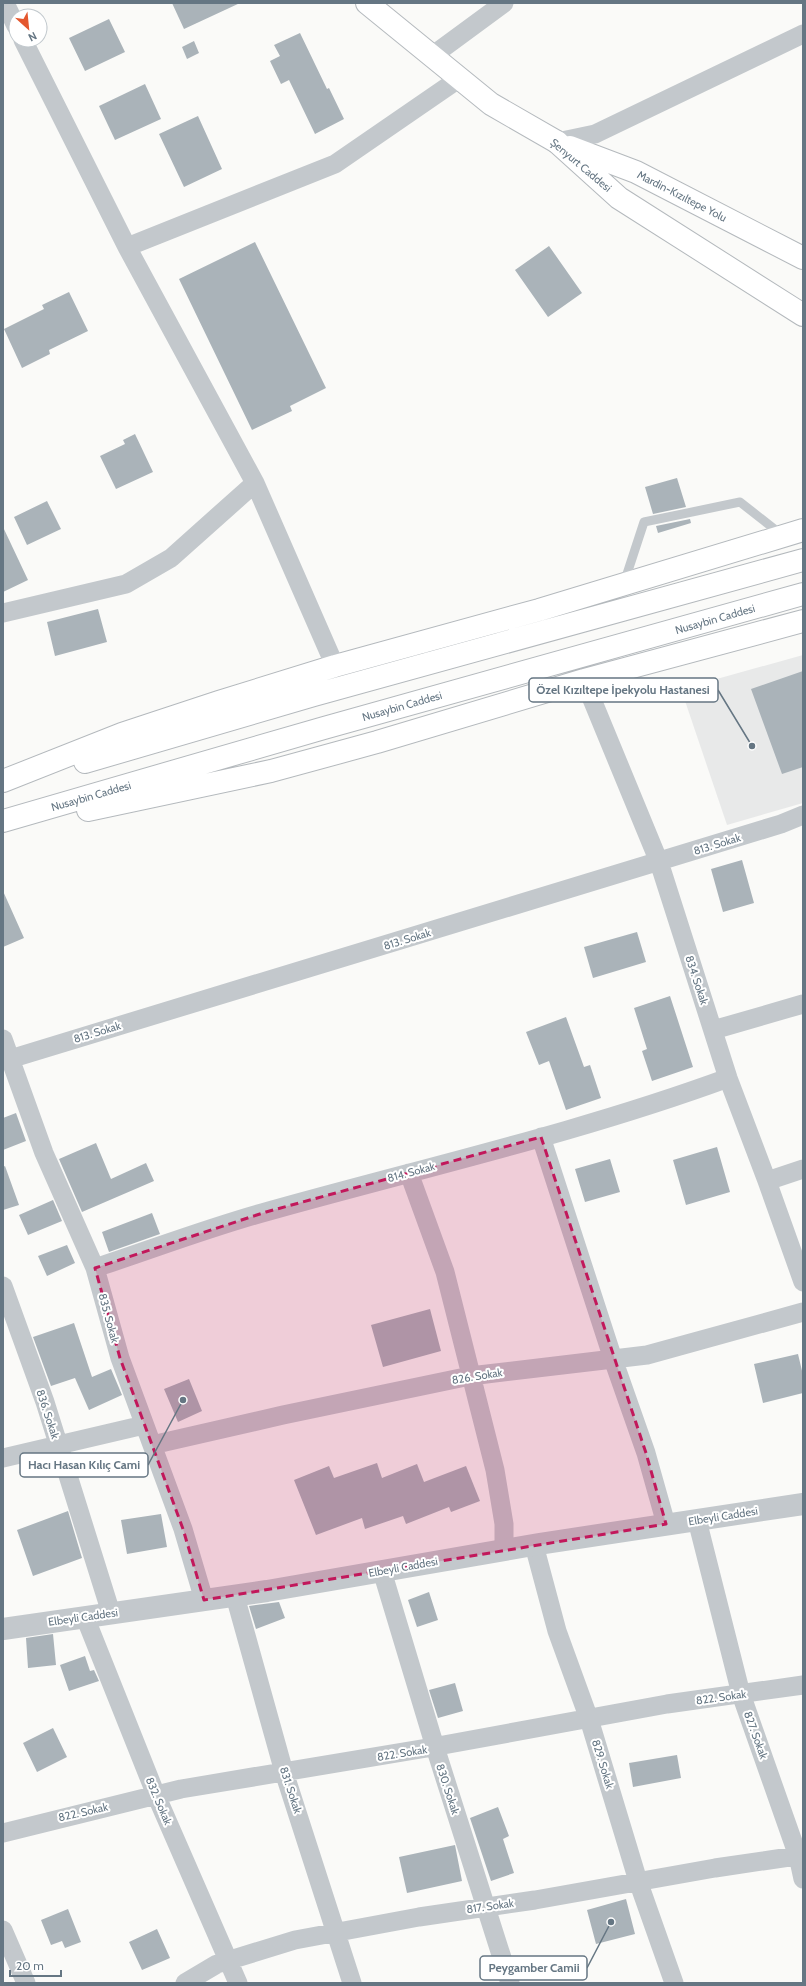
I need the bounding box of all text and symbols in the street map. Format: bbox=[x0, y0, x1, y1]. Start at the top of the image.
north arrow bbox=[8, 8, 48, 48]
text: N bbox=[26, 29, 39, 45]
street label: Şenyurt Caddesi bbox=[547, 135, 615, 195]
street label: Mardin-Kızıltepe Yolu bbox=[635, 167, 729, 225]
street label: Nusaybin Caddesi bbox=[673, 601, 757, 637]
callout: Özel Kızıltepe İpekyolu Hastanesi bbox=[529, 678, 718, 702]
text: Özel Kızıltepe İpekyolu Hastanesi bbox=[536, 682, 710, 697]
street label: Nusaybin Caddesi bbox=[360, 688, 444, 724]
street label: Nusaybin Caddesi bbox=[49, 778, 133, 814]
street label: 813. Sokak bbox=[692, 830, 742, 858]
street label: 813. Sokak bbox=[382, 925, 432, 953]
street label: 834. Sokak bbox=[682, 954, 712, 1007]
street label: 813. Sokak bbox=[72, 1018, 122, 1046]
street label: 814. Sokak bbox=[386, 1159, 436, 1185]
street label: 835. Sokak bbox=[96, 1292, 122, 1344]
street label: 826. Sokak bbox=[451, 1365, 503, 1387]
street label: 836. Sokak bbox=[33, 1387, 63, 1441]
callout: Hacı Hasan Kılıç Cami bbox=[20, 1453, 148, 1477]
text: Hacı Hasan Kılıç Cami bbox=[28, 1457, 140, 1472]
street label: Elbeyli Caddesi bbox=[687, 1504, 759, 1528]
street label: Elbeyli Caddesi bbox=[367, 1554, 439, 1580]
street label: Elbeyli Caddesi bbox=[47, 1605, 119, 1629]
street label: 822. Sokak bbox=[695, 1687, 747, 1707]
street label: 827. Sokak bbox=[741, 1709, 771, 1761]
street label: 829. Sokak bbox=[589, 1738, 617, 1790]
street label: 822. Sokak bbox=[376, 1742, 428, 1764]
street label: 830. Sokak bbox=[433, 1762, 463, 1816]
street label: 831. Sokak bbox=[277, 1765, 305, 1815]
street label: 832. Sokak bbox=[143, 1775, 175, 1827]
street label: 822. Sokak bbox=[57, 1799, 109, 1825]
street label: 817. Sokak bbox=[465, 1896, 515, 1916]
scale bar bbox=[10, 1952, 61, 1978]
callout: Peygamber Camii bbox=[480, 1956, 587, 1980]
text: 20 m bbox=[16, 1958, 44, 1973]
text: Peygamber Camii bbox=[488, 1960, 580, 1975]

